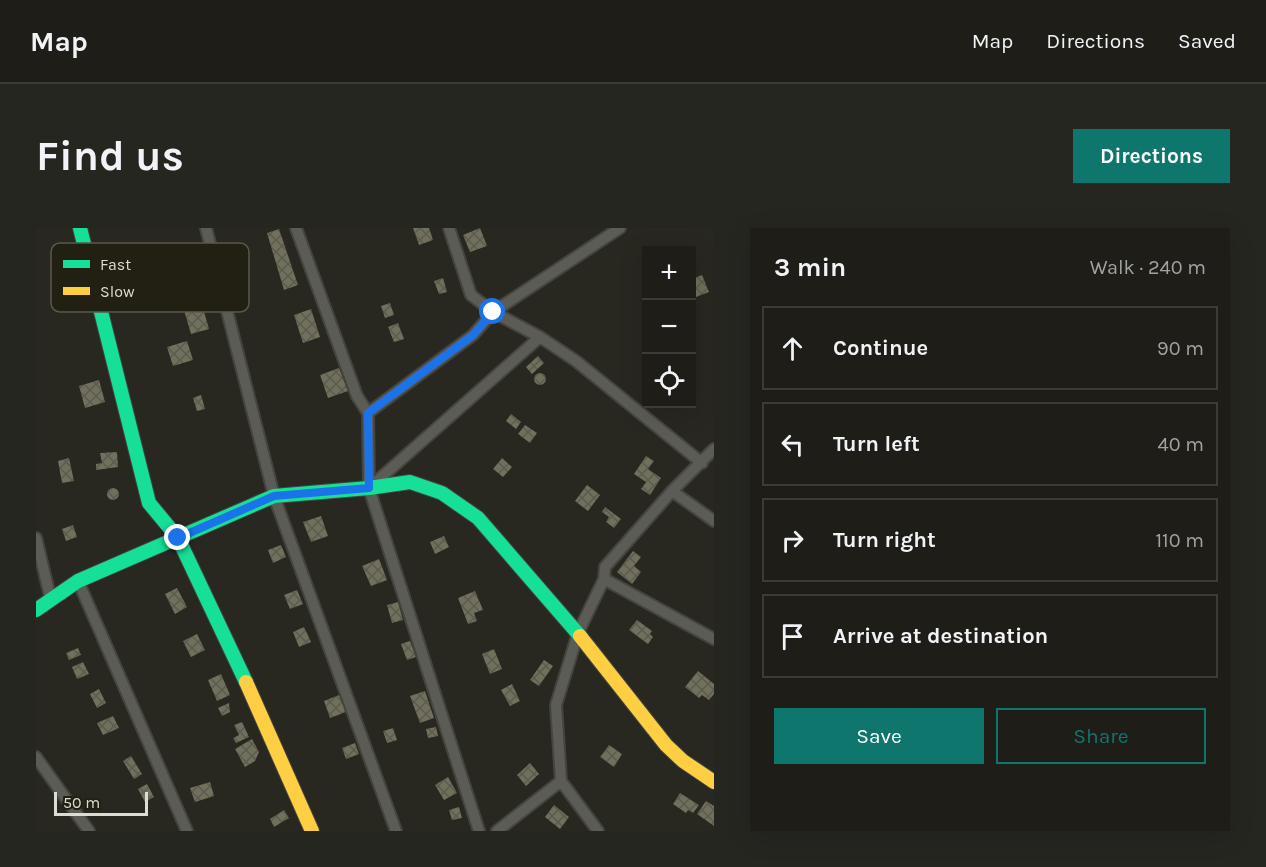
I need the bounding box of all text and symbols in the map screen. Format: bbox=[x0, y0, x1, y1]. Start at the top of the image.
text: Map bbox=[30, 25, 88, 58]
text: Map bbox=[972, 29, 1013, 53]
text: Directions bbox=[1046, 29, 1145, 53]
text: Saved bbox=[1178, 29, 1236, 53]
button: Directions bbox=[1073, 129, 1230, 183]
text: Find us bbox=[36, 131, 184, 181]
legend bbox=[51, 243, 249, 312]
map controls bbox=[642, 246, 696, 408]
button: + bbox=[642, 246, 696, 300]
text: 3 min bbox=[774, 252, 846, 283]
text: Fast bbox=[100, 255, 131, 274]
text: Walk · 240 m bbox=[1090, 256, 1206, 279]
text: Slow bbox=[100, 282, 135, 301]
route start bbox=[479, 298, 505, 324]
button: − bbox=[642, 300, 696, 354]
icon: ahead bbox=[776, 332, 809, 365]
text: Continue bbox=[833, 335, 928, 361]
text: 90 m bbox=[1157, 337, 1204, 360]
button: locate bbox=[642, 354, 696, 408]
icon: left bbox=[776, 428, 809, 461]
text: Turn left bbox=[833, 431, 920, 457]
text: 40 m bbox=[1158, 433, 1204, 456]
route end bbox=[164, 524, 190, 550]
icon: right bbox=[776, 524, 809, 557]
text: Turn right bbox=[833, 527, 936, 553]
text: 110 m bbox=[1155, 529, 1204, 552]
icon: arrive bbox=[776, 620, 809, 653]
text: Arrive at destination bbox=[833, 623, 1048, 649]
button: Save bbox=[774, 708, 984, 764]
button: Share bbox=[996, 708, 1206, 764]
scale bar bbox=[54, 789, 148, 816]
text: 50 m bbox=[63, 793, 100, 812]

